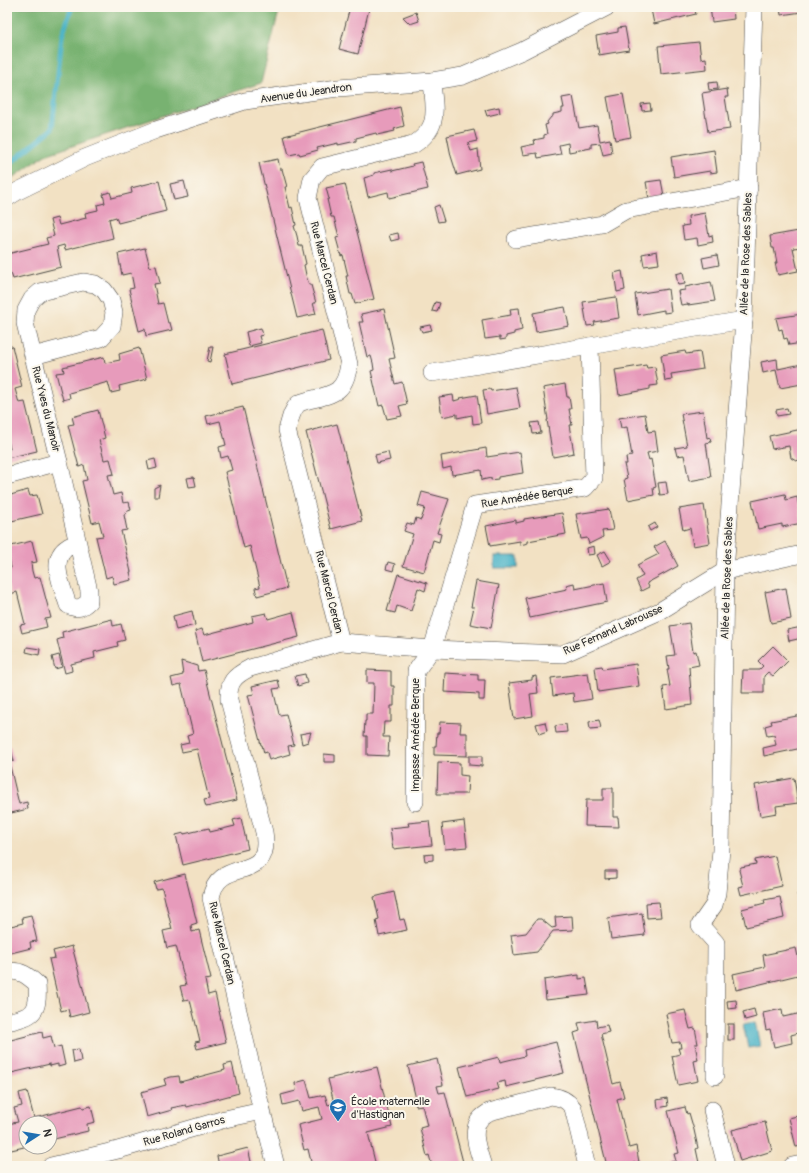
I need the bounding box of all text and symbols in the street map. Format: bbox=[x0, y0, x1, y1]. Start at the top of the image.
street label: Avenue du Jeandron bbox=[259, 80, 353, 106]
street label: Allée de la Rose des Sables bbox=[737, 192, 755, 315]
street label: Rue Marcel Cerdan bbox=[307, 220, 341, 306]
street label: Rue Yves du Manoir bbox=[29, 365, 63, 453]
street label: Rue Amédée Berque bbox=[480, 483, 575, 511]
street label: Allée de la Rose des Sables bbox=[718, 516, 736, 639]
street label: Rue Marcel Cerdan bbox=[312, 549, 346, 635]
street label: Rue Fernand Labrousse bbox=[561, 602, 665, 658]
street label: Impasse Amédée Berque bbox=[409, 677, 422, 792]
street label: Rue Marcel Cerdan bbox=[206, 900, 238, 986]
place label: École maternelle d'Hastignan bbox=[351, 1095, 430, 1121]
school or university icon: École maternelle d'Hastignan bbox=[328, 1097, 348, 1122]
street label: Rue Roland Garros bbox=[142, 1113, 226, 1149]
north arrow bbox=[18, 1115, 58, 1155]
text: N bbox=[40, 1128, 55, 1139]

